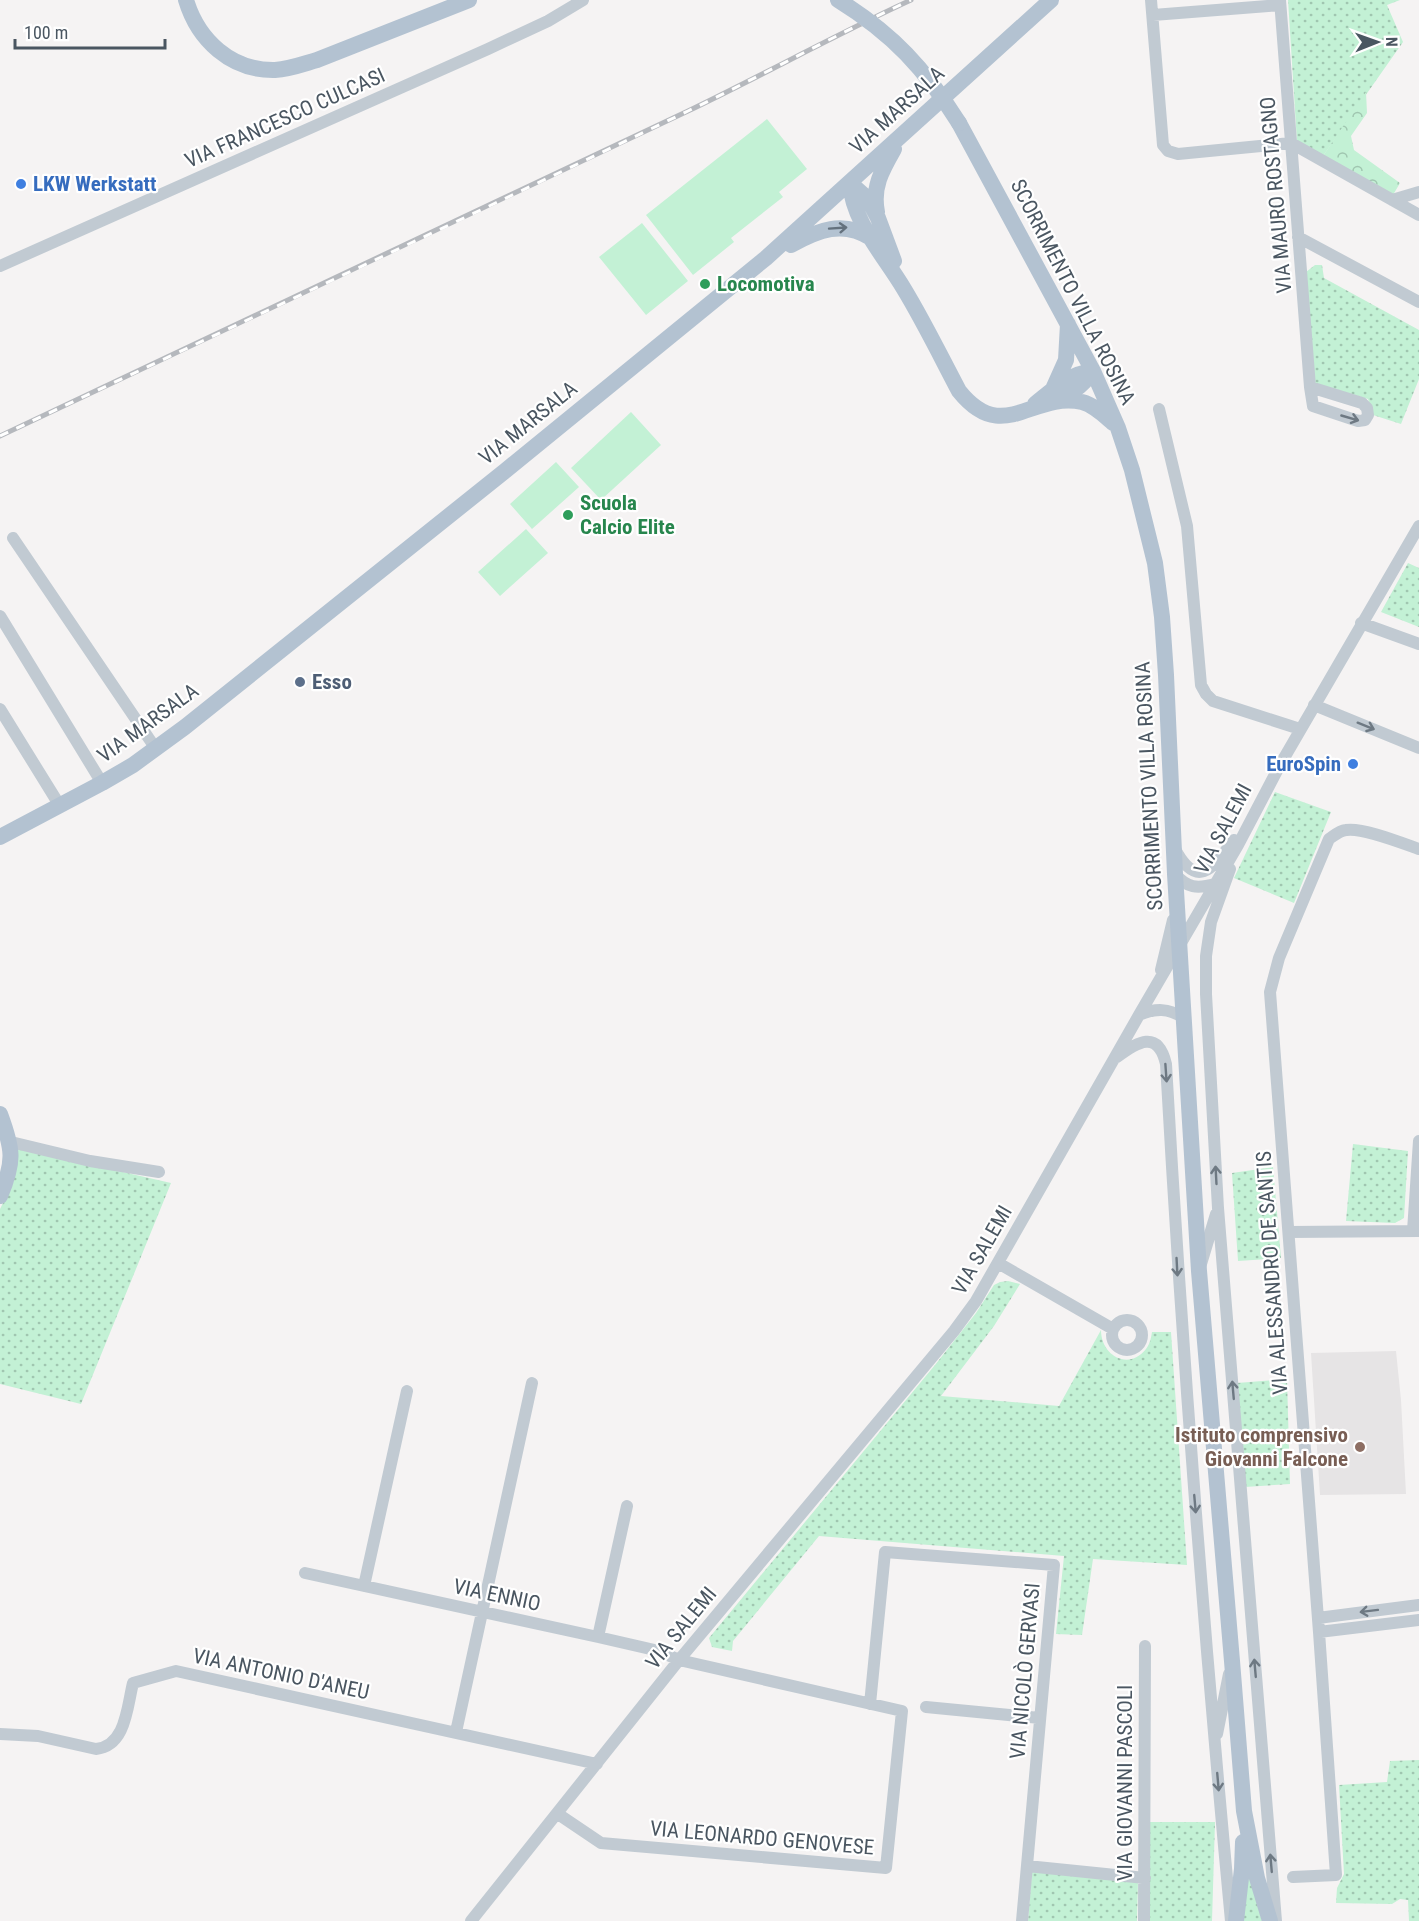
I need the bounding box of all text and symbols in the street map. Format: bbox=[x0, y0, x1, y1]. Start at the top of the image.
scale bar bbox=[15, 12, 165, 50]
north arrow bbox=[1347, 12, 1407, 72]
text: 100 m bbox=[24, 22, 68, 43]
text: N bbox=[1382, 37, 1401, 47]
street label: VIA MARSALA bbox=[845, 61, 949, 159]
street label: VIA FRANCESCO CULCASI bbox=[181, 63, 389, 173]
street label: VIA MAURO ROSTAGNO bbox=[1255, 96, 1297, 294]
place label: LKW Werkstatt bbox=[33, 172, 156, 196]
street label: SCORRIMENTO VILLA ROSINA bbox=[1006, 175, 1140, 409]
marker: LKW Werkstatt bbox=[14, 177, 28, 191]
one-way arrow bbox=[827, 223, 847, 234]
place label: Locomotiva bbox=[717, 272, 815, 296]
marker: Locomotiva bbox=[698, 277, 712, 291]
street label: VIA MARSALA bbox=[474, 376, 582, 470]
one-way arrow bbox=[1340, 413, 1359, 424]
place label: Scuola Calcio Elite bbox=[580, 491, 675, 539]
marker: Scuola Calcio Elite bbox=[561, 508, 575, 522]
street label: SCORRIMENTO VILLA ROSINA bbox=[1130, 661, 1168, 911]
place label: Esso bbox=[312, 670, 352, 694]
marker: Esso bbox=[293, 675, 307, 689]
street label: VIA MARSALA bbox=[93, 678, 203, 768]
one-way arrow bbox=[1357, 722, 1375, 733]
place label: EuroSpin bbox=[1266, 752, 1341, 776]
marker: EuroSpin bbox=[1346, 757, 1360, 771]
street label: VIA SALEMI bbox=[1189, 780, 1257, 878]
one-way arrow bbox=[1161, 1062, 1172, 1082]
street label: VIA ALESSANDRO DE SANTIS bbox=[1252, 1150, 1292, 1396]
one-way arrow bbox=[1210, 1165, 1221, 1185]
street label: VIA SALEMI bbox=[947, 1201, 1017, 1299]
one-way arrow bbox=[1172, 1257, 1183, 1277]
one-way arrow bbox=[1227, 1381, 1238, 1401]
place label: Istituto comprensivo Giovanni Falcone bbox=[1175, 1423, 1348, 1471]
marker: Istituto comprensivo Giovanni Falcone bbox=[1353, 1440, 1367, 1454]
one-way arrow bbox=[1190, 1493, 1201, 1513]
street label: VIA ENNIO bbox=[451, 1574, 543, 1616]
street label: VIA SALEMI bbox=[641, 1582, 721, 1674]
street label: VIA NICOLÒ GERVASI bbox=[1005, 1582, 1045, 1760]
one-way arrow bbox=[1359, 1606, 1379, 1617]
street label: VIA ANTONIO D'ANEU bbox=[191, 1644, 371, 1704]
one-way arrow bbox=[1249, 1659, 1260, 1679]
street label: VIA GIOVANNI PASCOLI bbox=[1113, 1685, 1137, 1881]
one-way arrow bbox=[1213, 1771, 1224, 1791]
street label: VIA LEONARDO GENOVESE bbox=[649, 1816, 875, 1860]
one-way arrow bbox=[1265, 1853, 1276, 1873]

